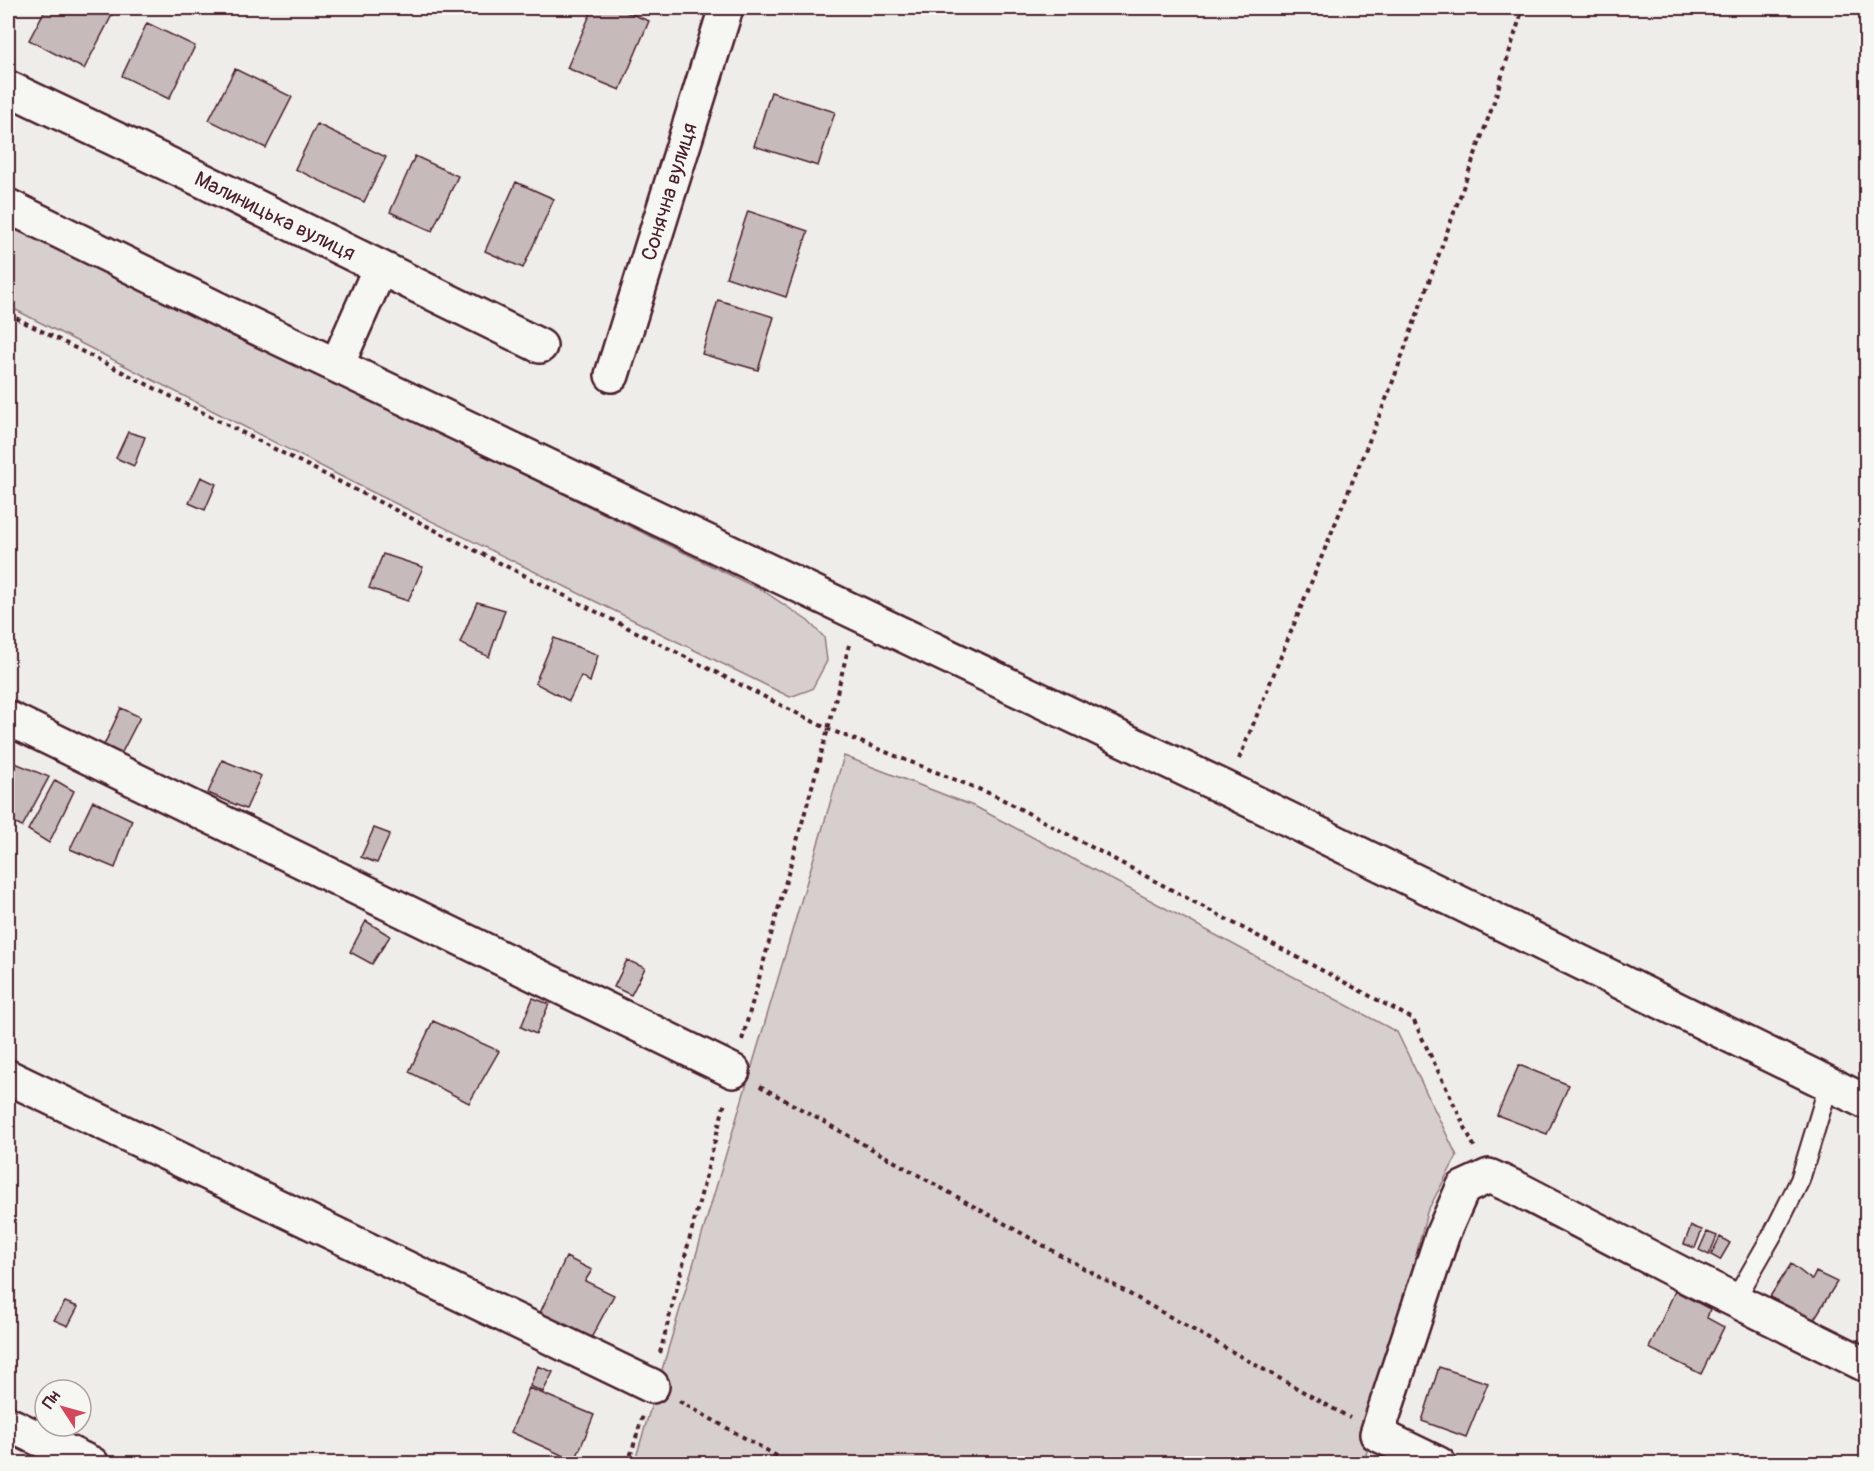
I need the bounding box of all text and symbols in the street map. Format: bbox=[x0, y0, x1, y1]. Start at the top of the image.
street label: Сонячна вулиця bbox=[635, 119, 703, 264]
street label: Малиницька вулиця bbox=[190, 165, 360, 267]
north arrow bbox=[33, 1378, 93, 1438]
text: Пн bbox=[38, 1387, 65, 1413]

